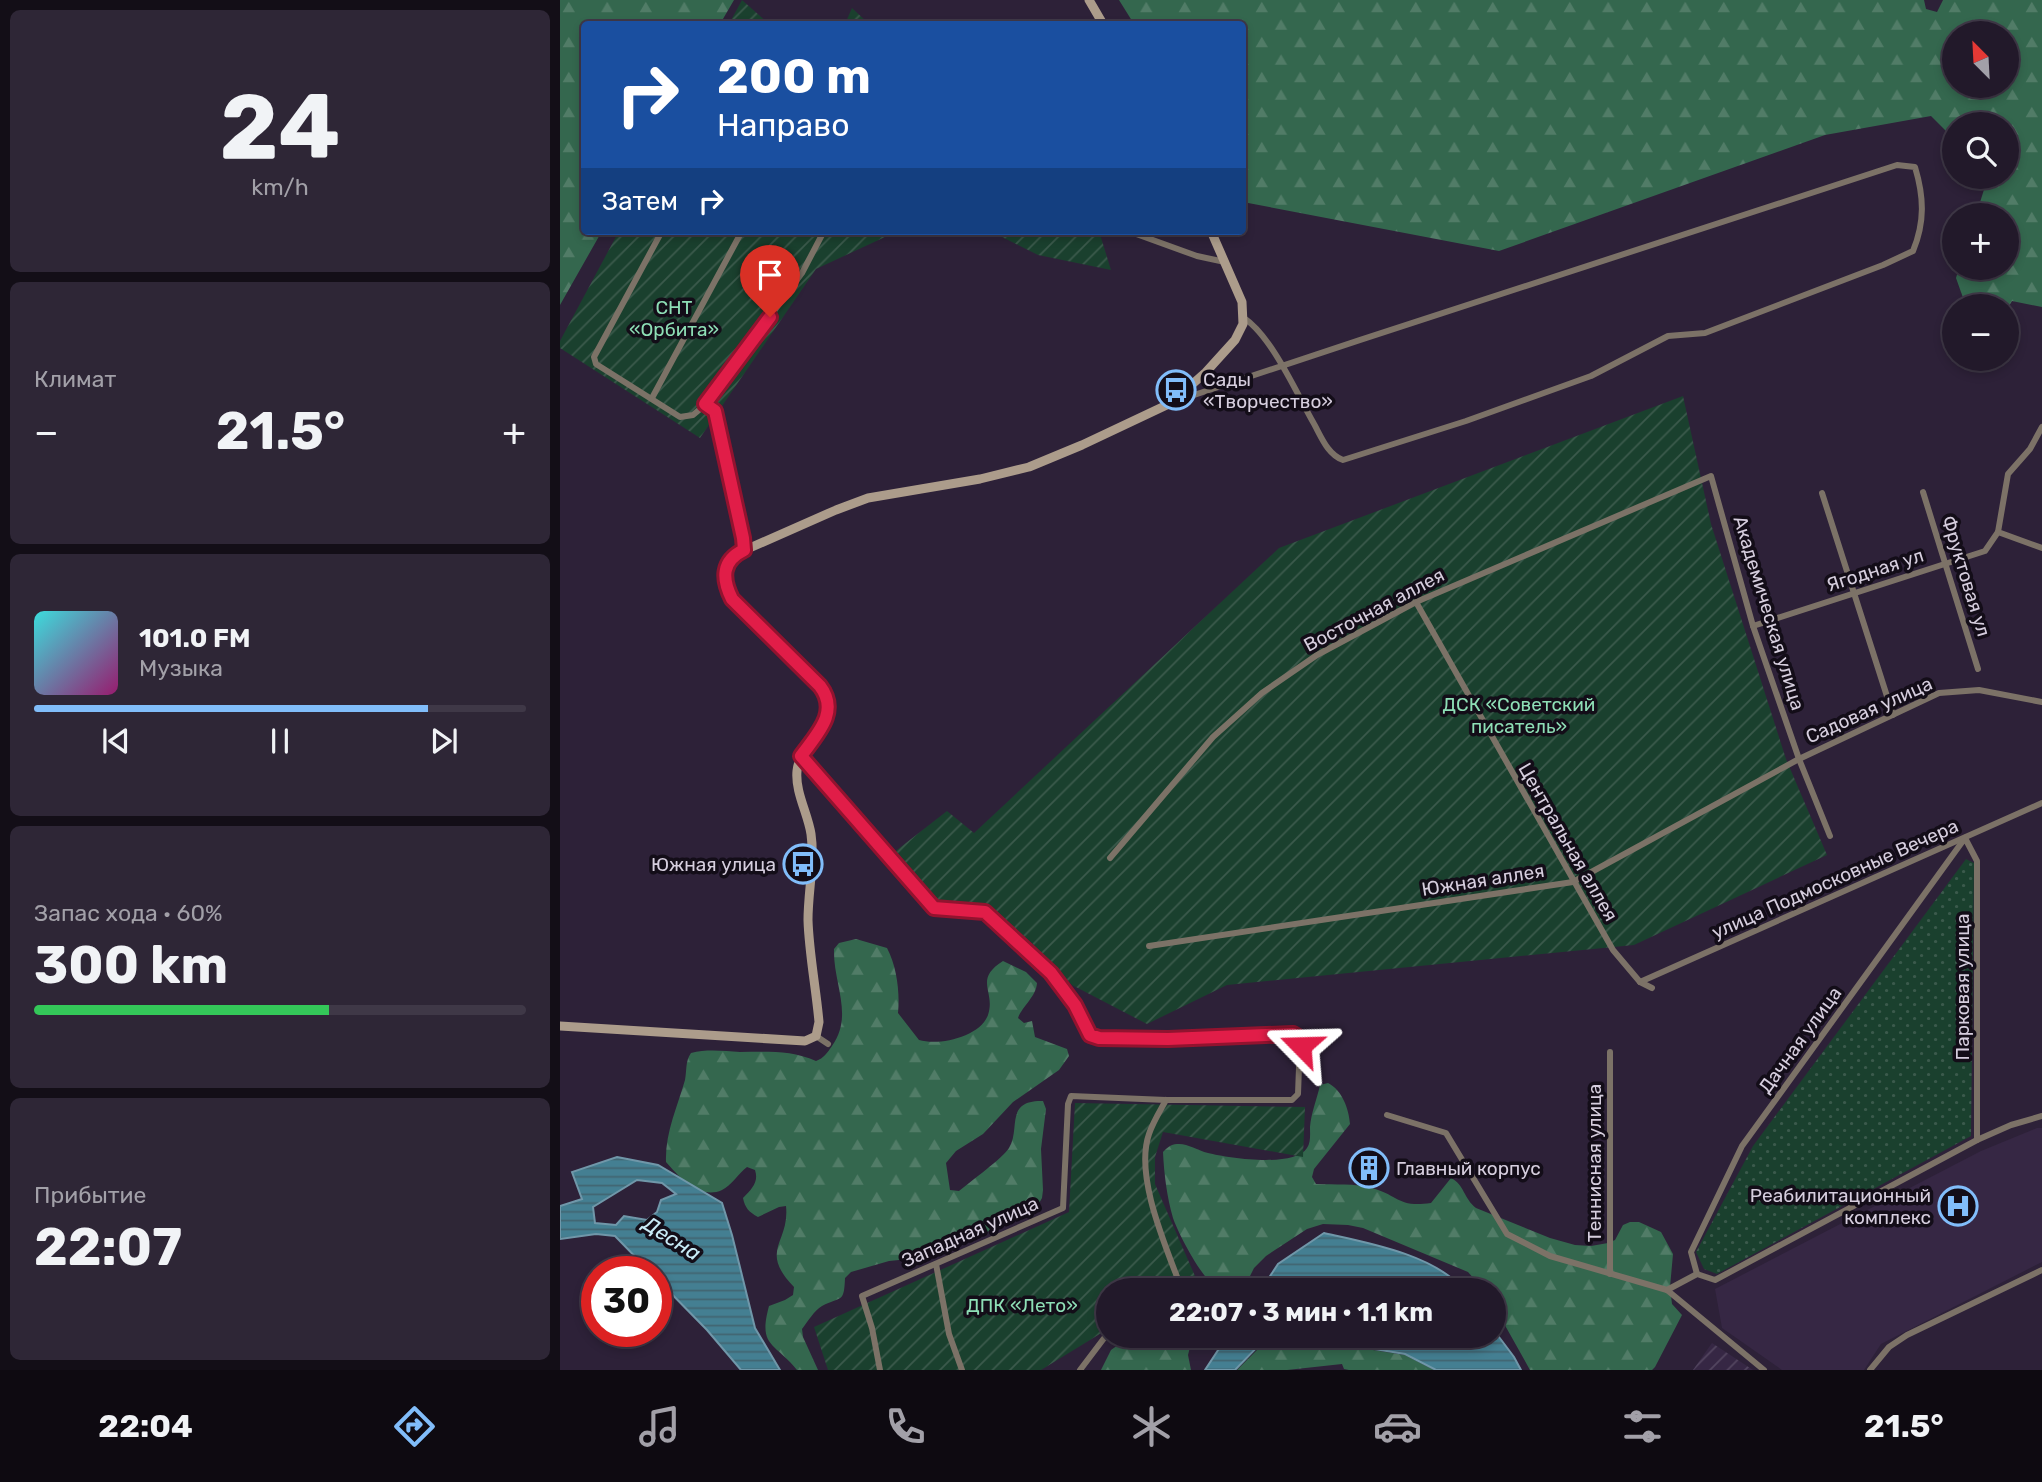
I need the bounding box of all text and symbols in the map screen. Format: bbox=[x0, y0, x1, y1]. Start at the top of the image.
north arrow bbox=[1942, 21, 2020, 98]
map controls bbox=[1942, 21, 2019, 371]
text: 200 m bbox=[717, 47, 871, 105]
icon: right bbox=[602, 49, 693, 140]
text: 24 bbox=[220, 73, 340, 181]
text: Направо bbox=[717, 106, 850, 144]
button: search bbox=[1942, 112, 2019, 189]
text: km/h bbox=[251, 173, 309, 201]
icon: right bbox=[692, 182, 730, 220]
text: Затем bbox=[602, 186, 678, 217]
button: + bbox=[1942, 203, 2019, 280]
pin bbox=[740, 245, 800, 317]
icon: arrive bbox=[751, 256, 789, 294]
button: − bbox=[1942, 294, 2019, 371]
park label: СНТ «Орбита» bbox=[629, 296, 719, 341]
text: Климат bbox=[34, 365, 116, 393]
place label: Сады «Творчество» bbox=[1203, 368, 1333, 413]
bus stop icon: Сады «Творчество» bbox=[1155, 369, 1197, 411]
text: 21.5° bbox=[216, 400, 345, 462]
text: − bbox=[34, 409, 59, 455]
text: + bbox=[502, 409, 526, 455]
street label: Академическая улица bbox=[1728, 513, 1810, 713]
street label: Фруктовая ул bbox=[1937, 513, 1995, 639]
street label: Ягодная ул bbox=[1824, 543, 1926, 597]
street label: Восточная аллея bbox=[1300, 563, 1448, 657]
text: 101.0 FM bbox=[139, 623, 251, 654]
text: Музыка bbox=[139, 654, 223, 682]
street label: Садовая улица bbox=[1802, 672, 1936, 748]
park label: ДСК «Советский писатель» bbox=[1443, 693, 1595, 738]
icon: previous bbox=[97, 722, 135, 760]
icon: pause bbox=[261, 722, 299, 760]
icon: next bbox=[425, 722, 463, 760]
street label: Центральная аллея bbox=[1513, 759, 1623, 925]
street label: улица Подмосковные Вечера bbox=[1708, 814, 1962, 944]
bus stop icon: Южная улица bbox=[782, 843, 824, 885]
place label: Южная улица bbox=[651, 853, 776, 876]
street label: Южная аллея bbox=[1420, 859, 1546, 901]
text: Запас хода · 60% bbox=[34, 899, 223, 927]
street label: Парковая улица bbox=[1951, 914, 1974, 1060]
text: 300 km bbox=[34, 934, 228, 996]
street label: Дачная улица bbox=[1754, 982, 1846, 1098]
position arrow bbox=[1264, 1009, 1338, 1083]
street label: Теннисная улица bbox=[1583, 1084, 1606, 1242]
building icon: Главный корпус bbox=[1348, 1147, 1390, 1189]
place label: Главный корпус bbox=[1396, 1157, 1541, 1180]
text: Прибытие bbox=[34, 1181, 146, 1209]
place label: Реабилитационный комплекс bbox=[1750, 1184, 1931, 1229]
hospital icon: Реабилитационный комплекс bbox=[1937, 1185, 1979, 1227]
street label: Западная улица bbox=[898, 1192, 1042, 1272]
water label: Десна bbox=[637, 1210, 705, 1265]
text: 22:07 bbox=[34, 1216, 182, 1278]
speed limit sign: 30 bbox=[581, 1256, 672, 1347]
park label: ДПК «Лето» bbox=[966, 1294, 1078, 1317]
text: 22:07 · 3 мин · 1.1 km bbox=[1169, 1297, 1433, 1328]
icon: directions bbox=[390, 1402, 439, 1451]
icon: music bbox=[635, 1402, 684, 1451]
icon: phone bbox=[881, 1402, 930, 1451]
icon: climate bbox=[1127, 1402, 1176, 1451]
icon: car bbox=[1373, 1402, 1422, 1451]
icon: filters bbox=[1618, 1402, 1667, 1451]
text: 22:04 bbox=[98, 1407, 193, 1445]
text: 21.5° bbox=[1864, 1407, 1944, 1445]

